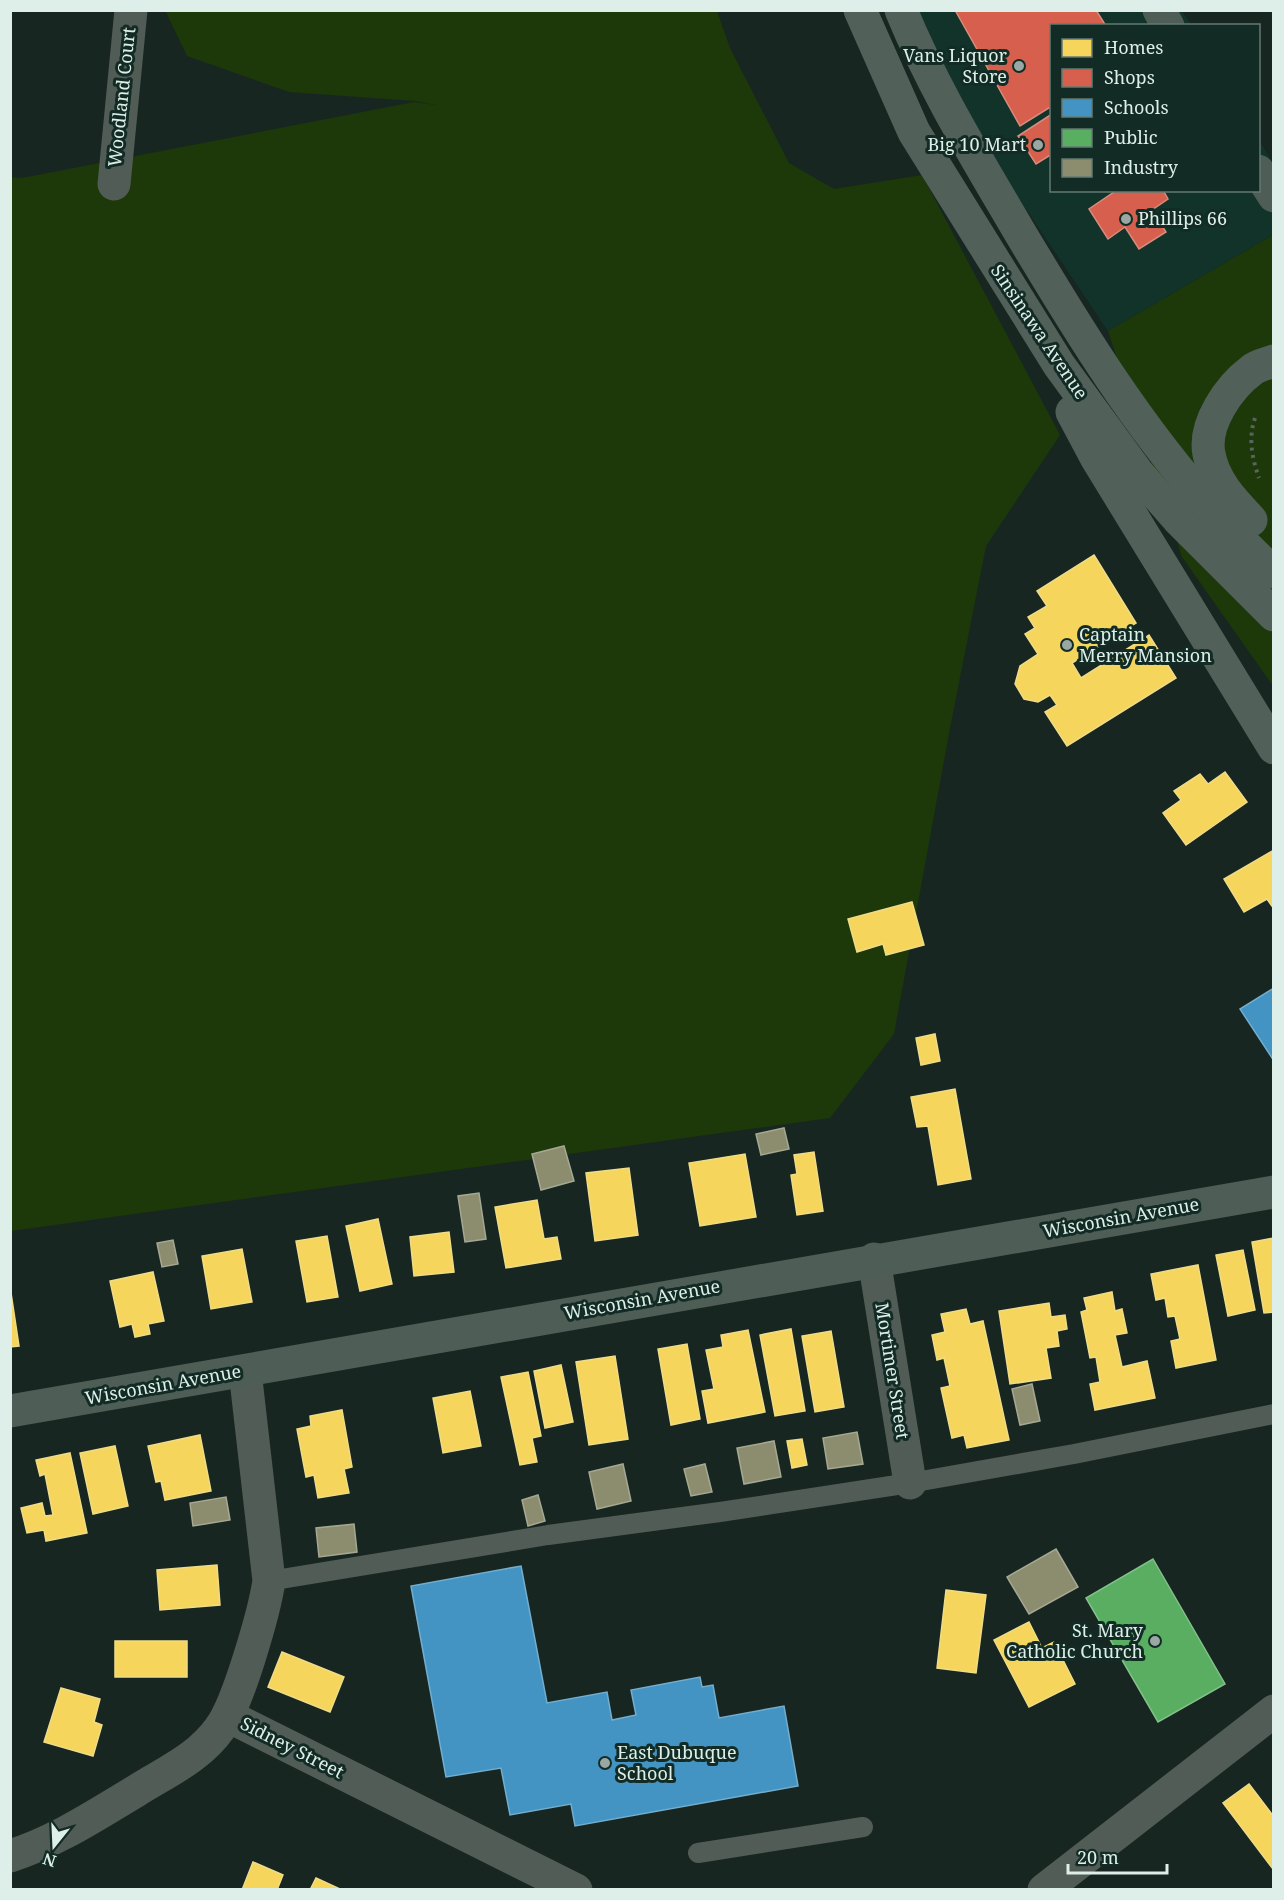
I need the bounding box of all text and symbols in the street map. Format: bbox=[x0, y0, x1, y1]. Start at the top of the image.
legend bbox=[1050, 24, 1260, 192]
street label: Woodland Court bbox=[102, 26, 140, 168]
text: Homes bbox=[1104, 35, 1163, 59]
place label: Vans Liquor Store bbox=[903, 43, 1008, 88]
marker: Vans Liquor Store bbox=[1012, 59, 1026, 73]
text: Shops bbox=[1104, 65, 1155, 89]
text: Schools bbox=[1104, 95, 1169, 119]
text: Public bbox=[1104, 125, 1158, 149]
place label: Big 10 Mart bbox=[927, 132, 1026, 156]
marker: Big 10 Mart bbox=[1031, 138, 1045, 152]
text: Industry bbox=[1104, 155, 1179, 179]
place label: Phillips 66 bbox=[1138, 206, 1227, 230]
marker: Phillips 66 bbox=[1119, 212, 1133, 226]
street label: Sinsinawa Avenue bbox=[986, 259, 1094, 403]
place label: Captain Merry Mansion bbox=[1079, 622, 1212, 667]
marker: Captain Merry Mansion bbox=[1060, 638, 1074, 652]
street label: Wisconsin Avenue bbox=[1041, 1191, 1201, 1243]
street label: Wisconsin Avenue bbox=[562, 1273, 722, 1325]
street label: Mortimer Street bbox=[870, 1301, 916, 1441]
street label: Wisconsin Avenue bbox=[83, 1358, 243, 1410]
place label: St. Mary Catholic Church bbox=[1006, 1618, 1144, 1663]
marker: St. Mary Catholic Church bbox=[1148, 1634, 1162, 1648]
street label: Sidney Street bbox=[237, 1711, 348, 1783]
place label: East Dubuque School bbox=[617, 1740, 737, 1785]
marker: East Dubuque School bbox=[598, 1756, 612, 1770]
north arrow bbox=[24, 1816, 84, 1876]
scale bar bbox=[1068, 1837, 1167, 1875]
text: 20 m bbox=[1077, 1845, 1119, 1869]
text: N bbox=[40, 1848, 59, 1873]

